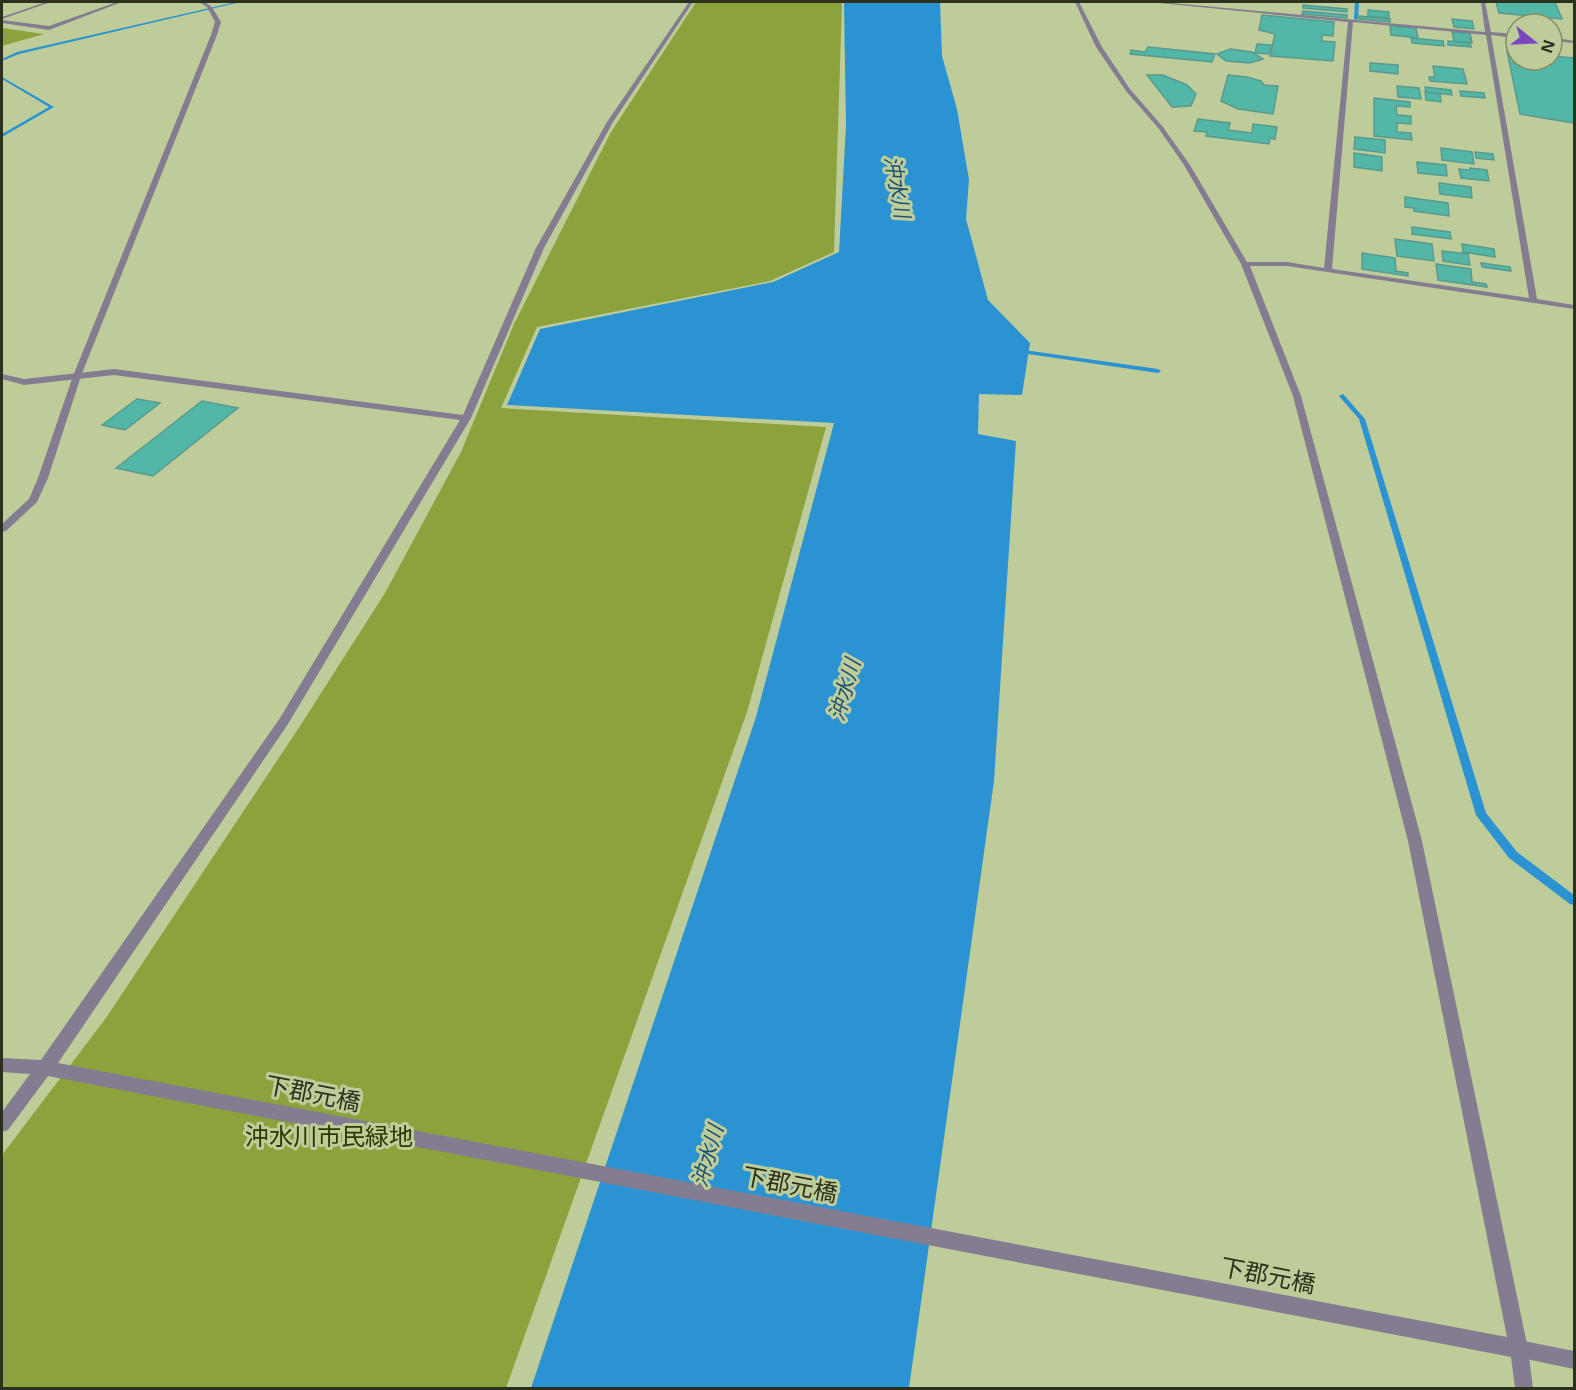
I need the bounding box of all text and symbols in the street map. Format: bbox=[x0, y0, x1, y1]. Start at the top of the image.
north arrow bbox=[1504, 12, 1564, 72]
text: N bbox=[1536, 37, 1561, 56]
water label: 沖水川 bbox=[879, 153, 918, 222]
water label: 沖水川 bbox=[822, 654, 867, 724]
street label: 下郡元橋 bbox=[263, 1067, 364, 1118]
park label: 沖水川市民緑地 bbox=[245, 1119, 413, 1152]
water label: 沖水川 bbox=[685, 1120, 730, 1190]
street label: 下郡元橋 bbox=[740, 1158, 841, 1209]
street label: 下郡元橋 bbox=[1218, 1249, 1319, 1300]

